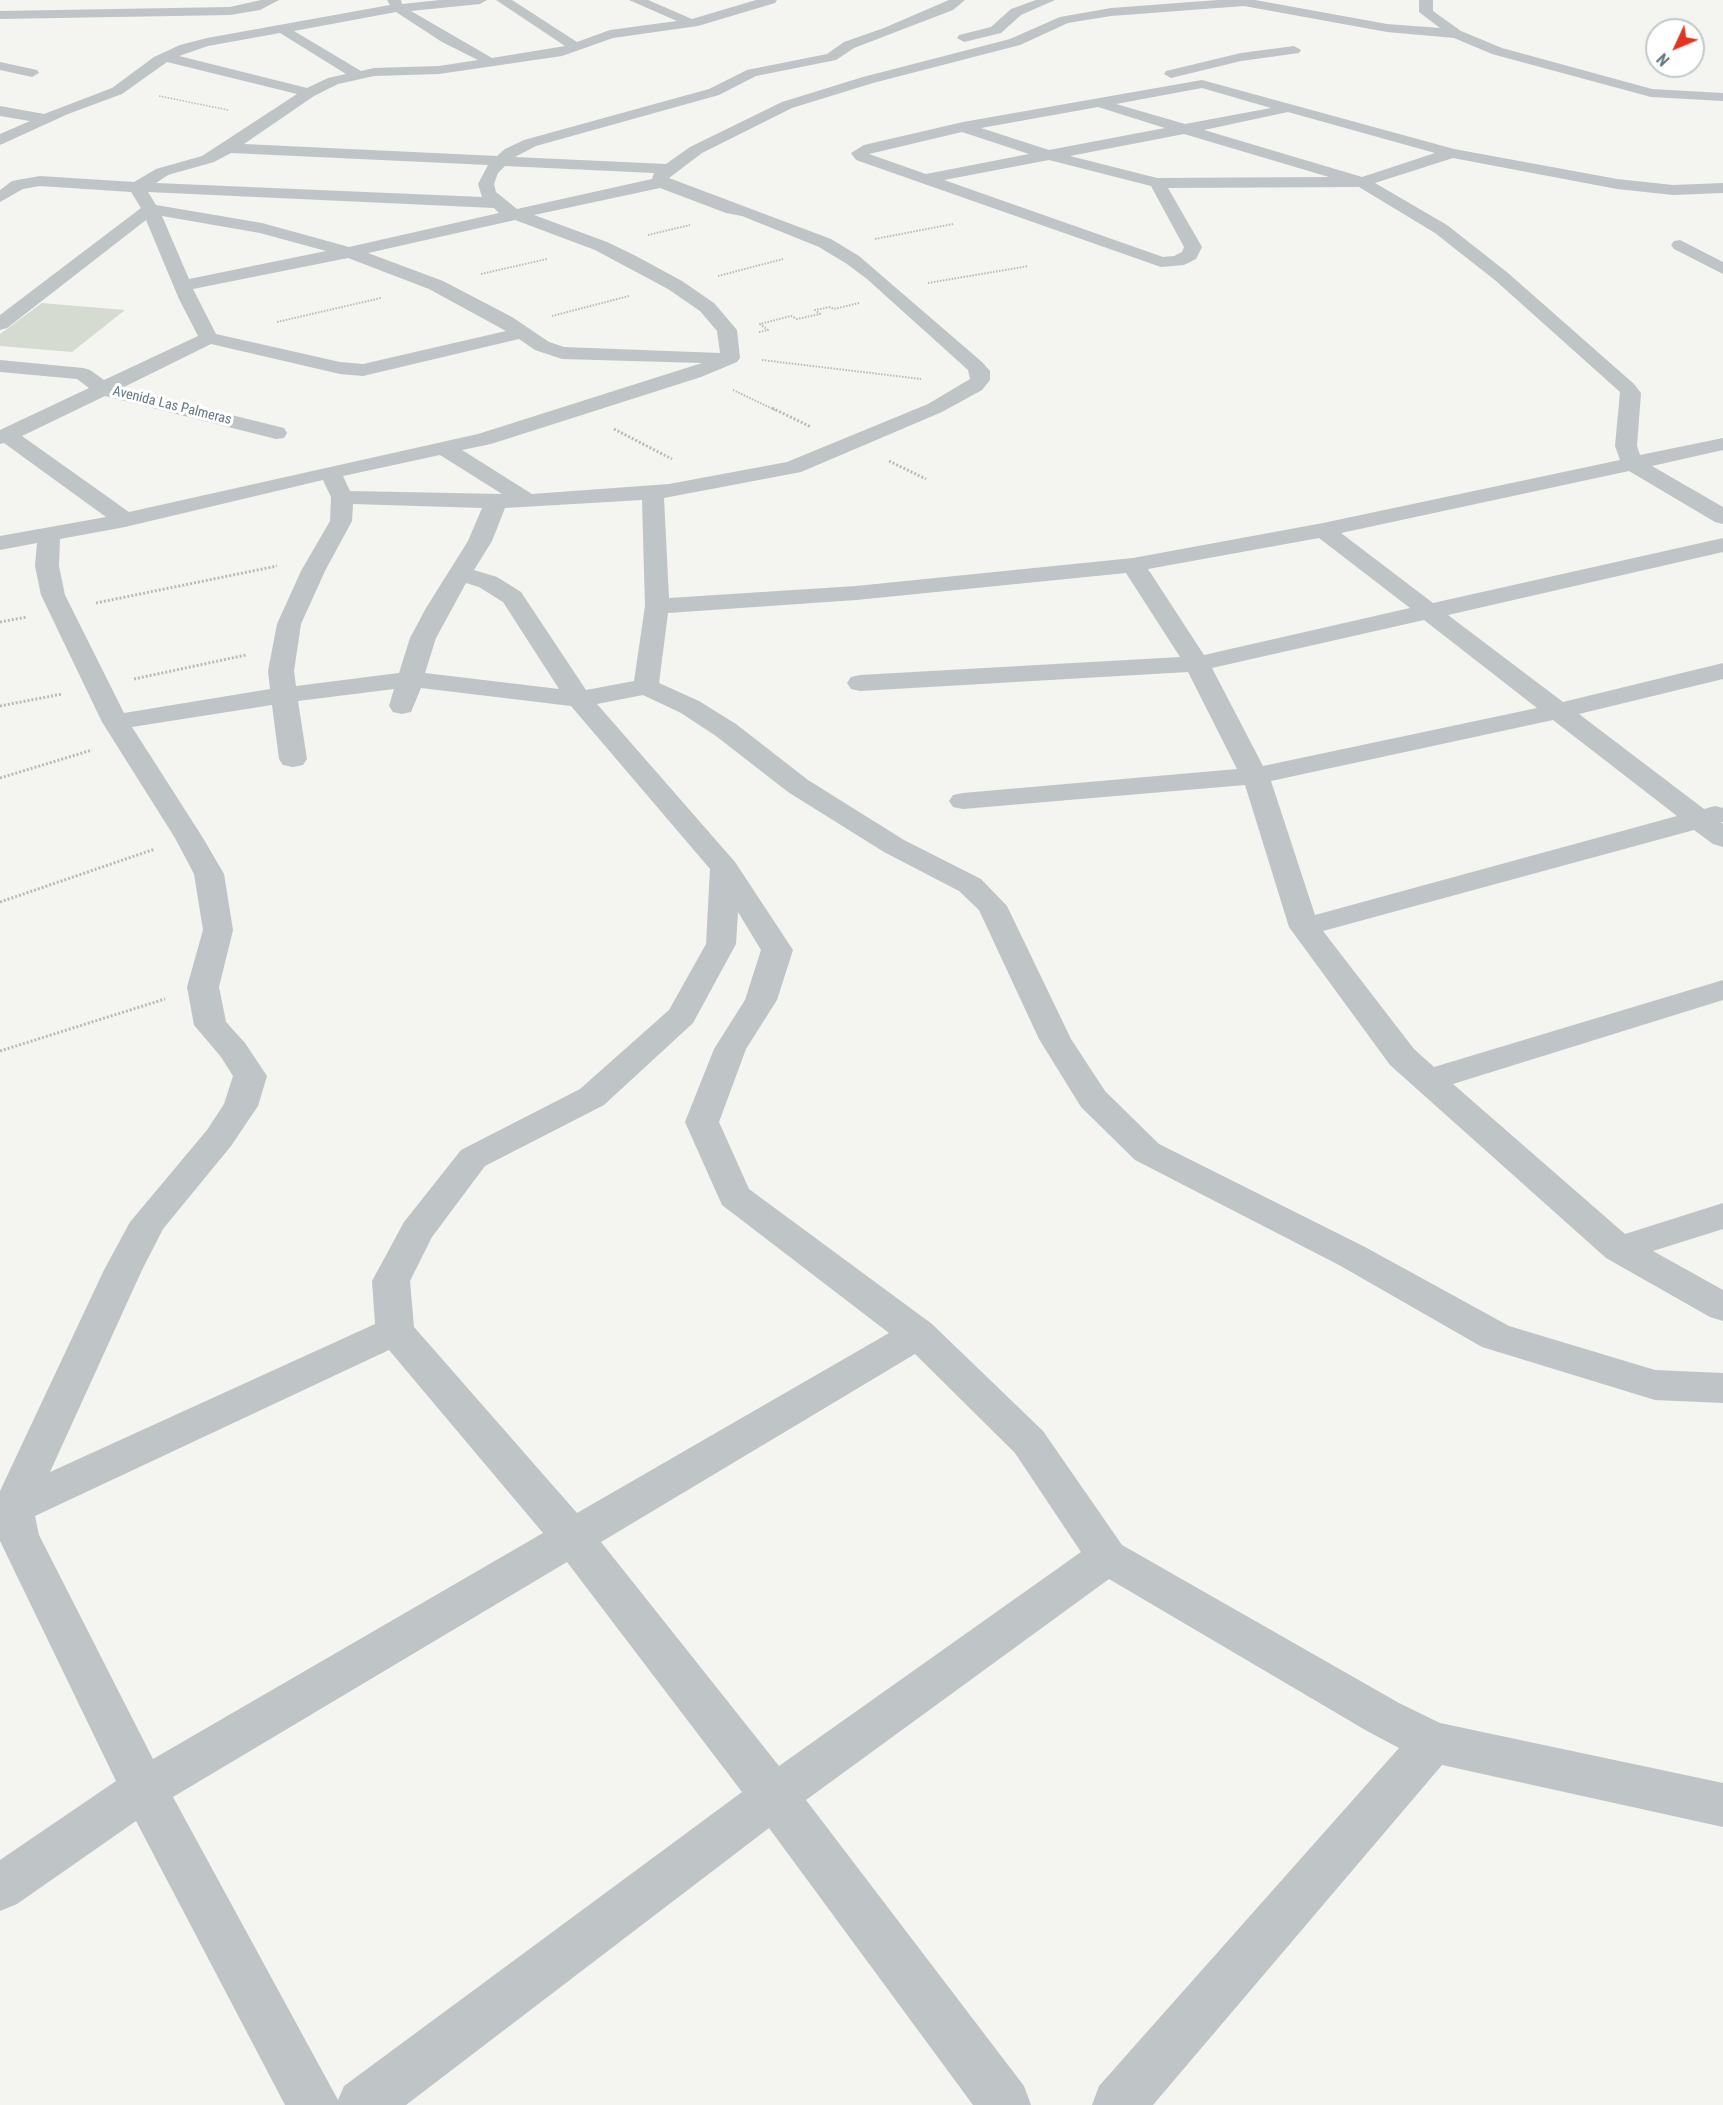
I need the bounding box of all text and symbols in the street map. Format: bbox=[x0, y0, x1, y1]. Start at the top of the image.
north arrow bbox=[1645, 18, 1705, 78]
text: N bbox=[1653, 49, 1673, 70]
street label: Avenida Las Palmeras bbox=[111, 383, 233, 429]

